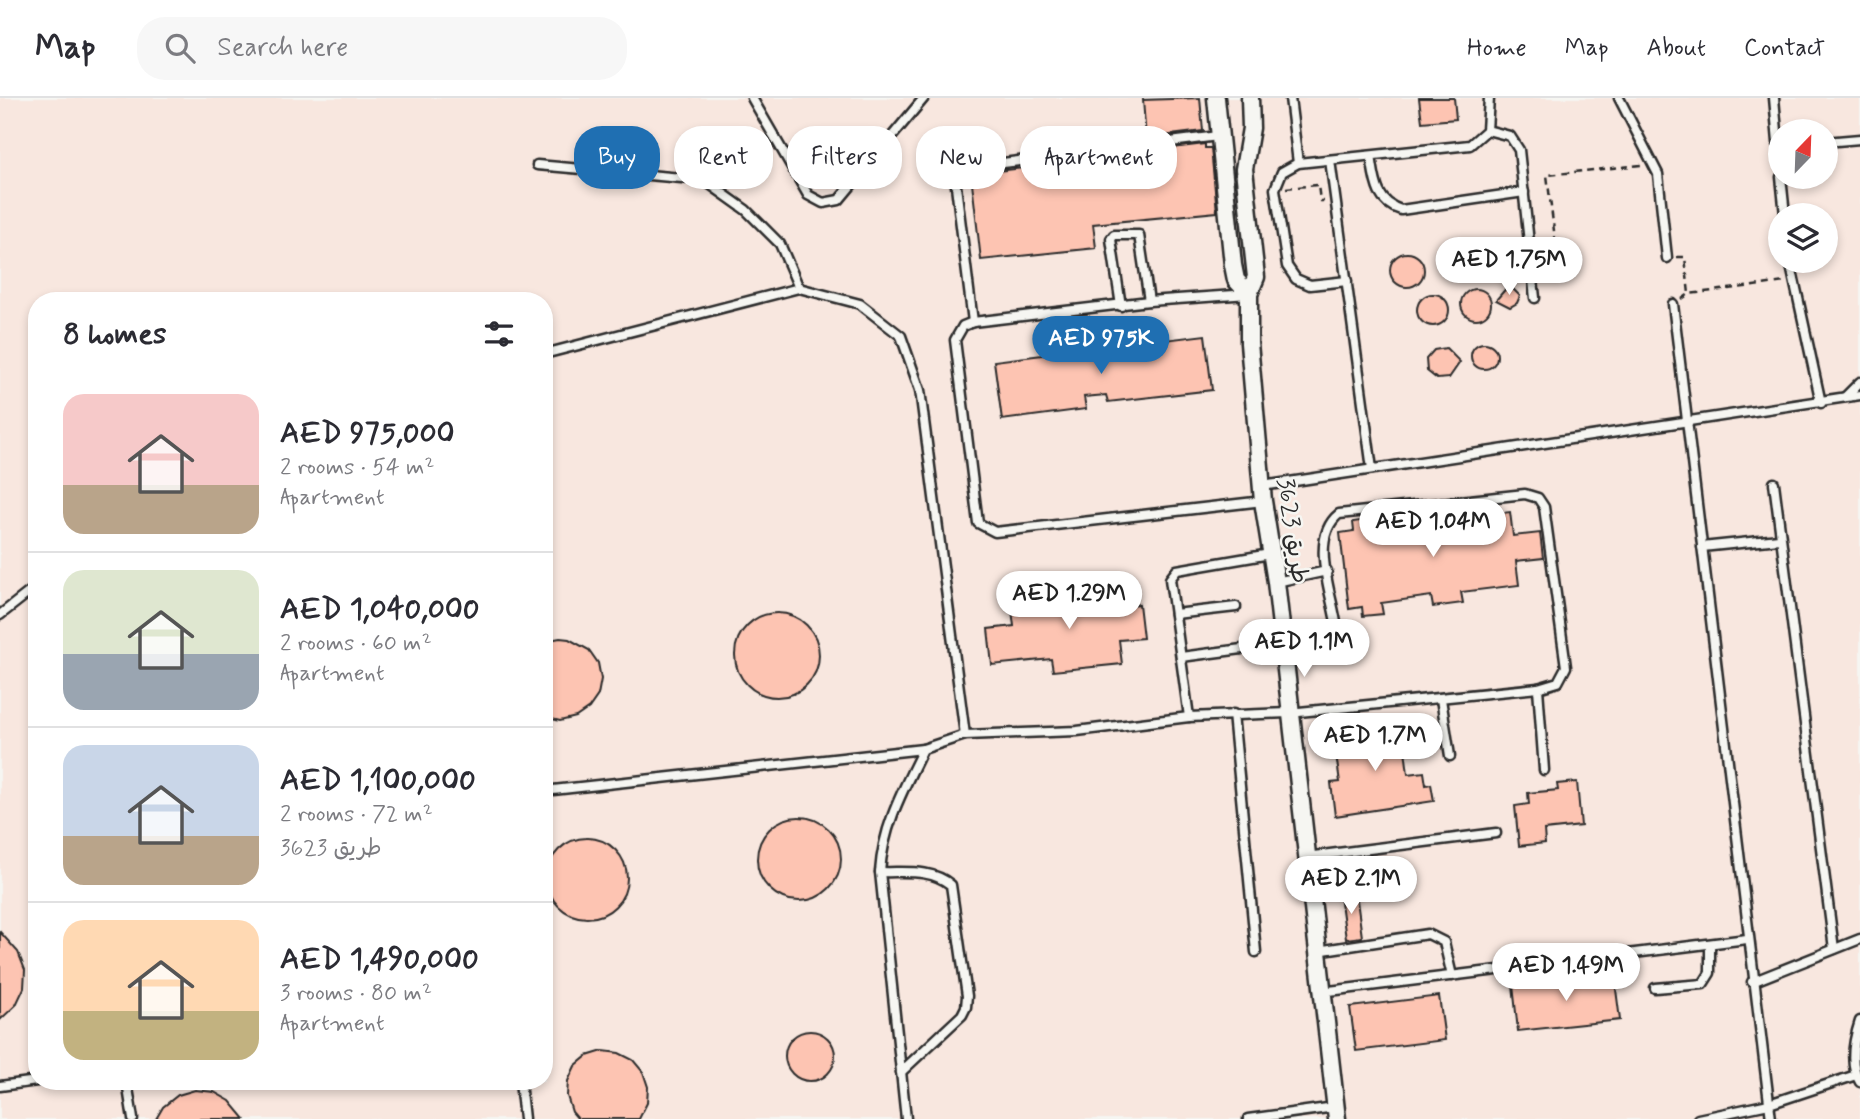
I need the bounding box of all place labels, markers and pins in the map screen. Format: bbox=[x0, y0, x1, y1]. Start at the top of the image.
pin: AED 1.75M bbox=[1429, 238, 1589, 297]
pin: AED 975K bbox=[1029, 316, 1173, 376]
pin: AED 1.04M bbox=[1353, 500, 1513, 559]
pin: AED 1.29M bbox=[989, 572, 1149, 631]
pin: AED 1.1M bbox=[1232, 620, 1376, 679]
pin: AED 1.7M bbox=[1303, 714, 1447, 773]
pin: AED 2.1M bbox=[1279, 856, 1423, 916]
pin: AED 1.49M bbox=[1486, 944, 1646, 1003]

